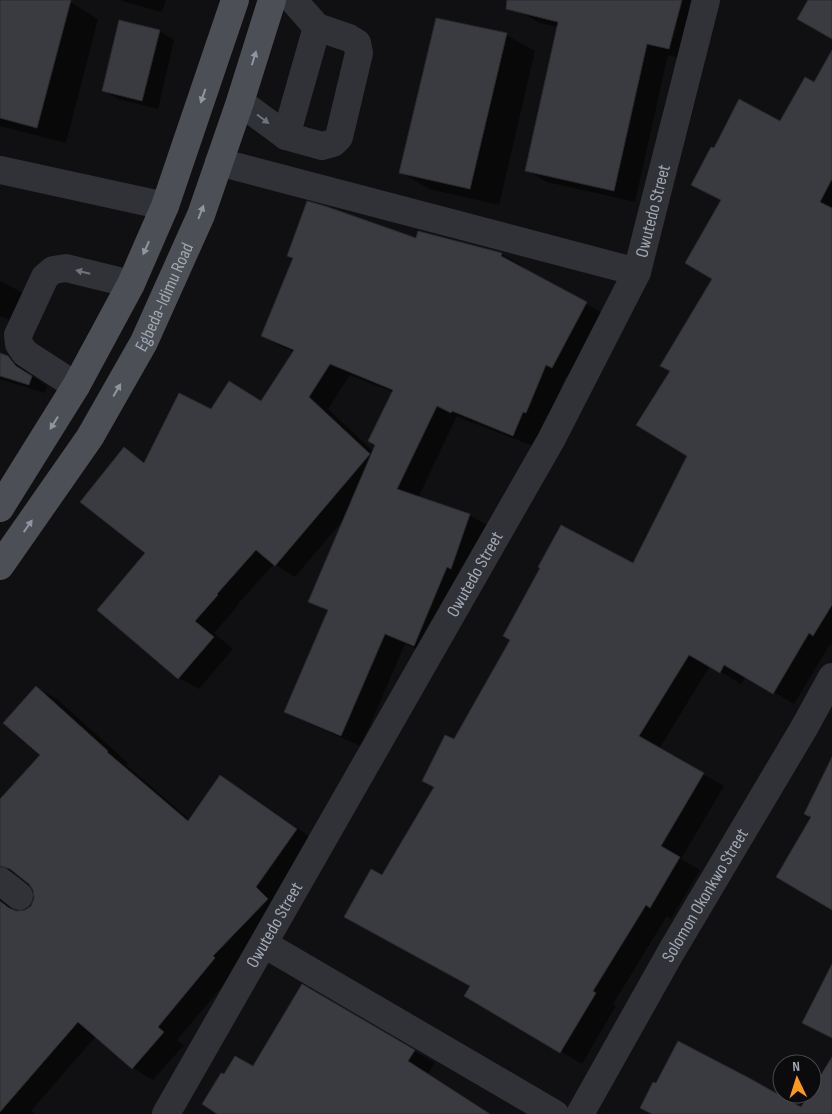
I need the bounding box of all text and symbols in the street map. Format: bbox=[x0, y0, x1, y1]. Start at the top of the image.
one-way arrow bbox=[250, 51, 258, 66]
one-way arrow bbox=[198, 89, 206, 104]
one-way arrow bbox=[256, 114, 270, 124]
street label: Owutedo Street bbox=[631, 162, 675, 260]
one-way arrow bbox=[198, 205, 206, 219]
street label: Egbeda-Idimu Road bbox=[131, 239, 198, 355]
one-way arrow bbox=[142, 241, 150, 255]
one-way arrow bbox=[76, 268, 91, 276]
one-way arrow bbox=[112, 384, 121, 397]
one-way arrow bbox=[49, 416, 58, 429]
one-way arrow bbox=[23, 519, 33, 533]
street label: Owutedo Street bbox=[442, 527, 508, 621]
street label: Solomon Okonkwo Street bbox=[658, 824, 753, 966]
street label: Owutedo Street bbox=[242, 878, 307, 971]
north arrow bbox=[772, 1054, 822, 1104]
text: N bbox=[792, 1058, 800, 1075]

